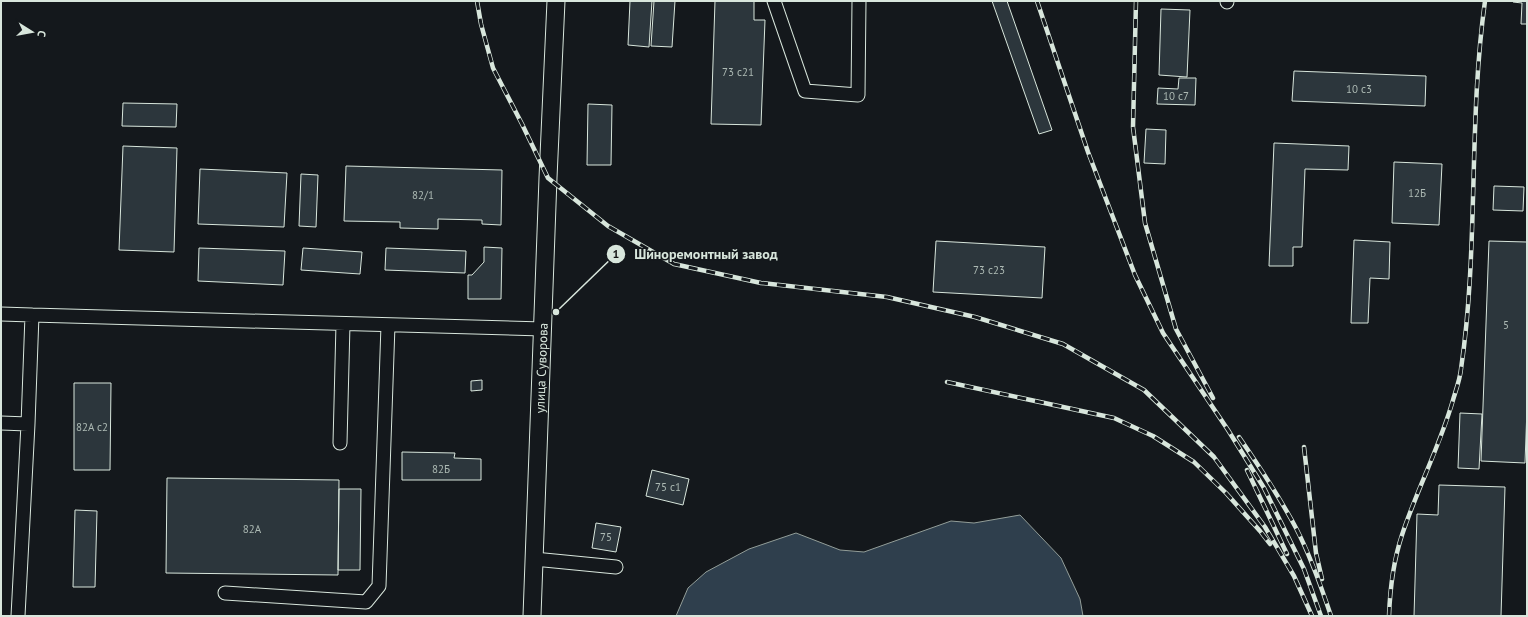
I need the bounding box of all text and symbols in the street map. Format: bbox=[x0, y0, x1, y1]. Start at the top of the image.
north arrow bbox=[12, 12, 52, 52]
text: С bbox=[34, 30, 49, 38]
house number: 73 с21 bbox=[722, 65, 754, 79]
house number: 10 с3 bbox=[1346, 82, 1372, 96]
house number: 10 с7 bbox=[1163, 89, 1189, 103]
house number: 12Б bbox=[1408, 186, 1426, 200]
house number: 82/1 bbox=[412, 188, 434, 202]
callout: Шиноремонтный завод bbox=[606, 241, 786, 267]
text: Шиноремонтный завод bbox=[634, 245, 778, 263]
text: 1 bbox=[613, 246, 619, 261]
house number: 73 с23 bbox=[973, 263, 1005, 277]
house number: 5 bbox=[1503, 318, 1509, 332]
street label: улица Суворова bbox=[531, 323, 552, 414]
house number: 82А с2 bbox=[76, 420, 108, 434]
house number: 82Б bbox=[432, 462, 450, 476]
house number: 75 с1 bbox=[655, 480, 681, 494]
house number: 82А bbox=[243, 522, 262, 536]
house number: 75 bbox=[600, 530, 612, 544]

